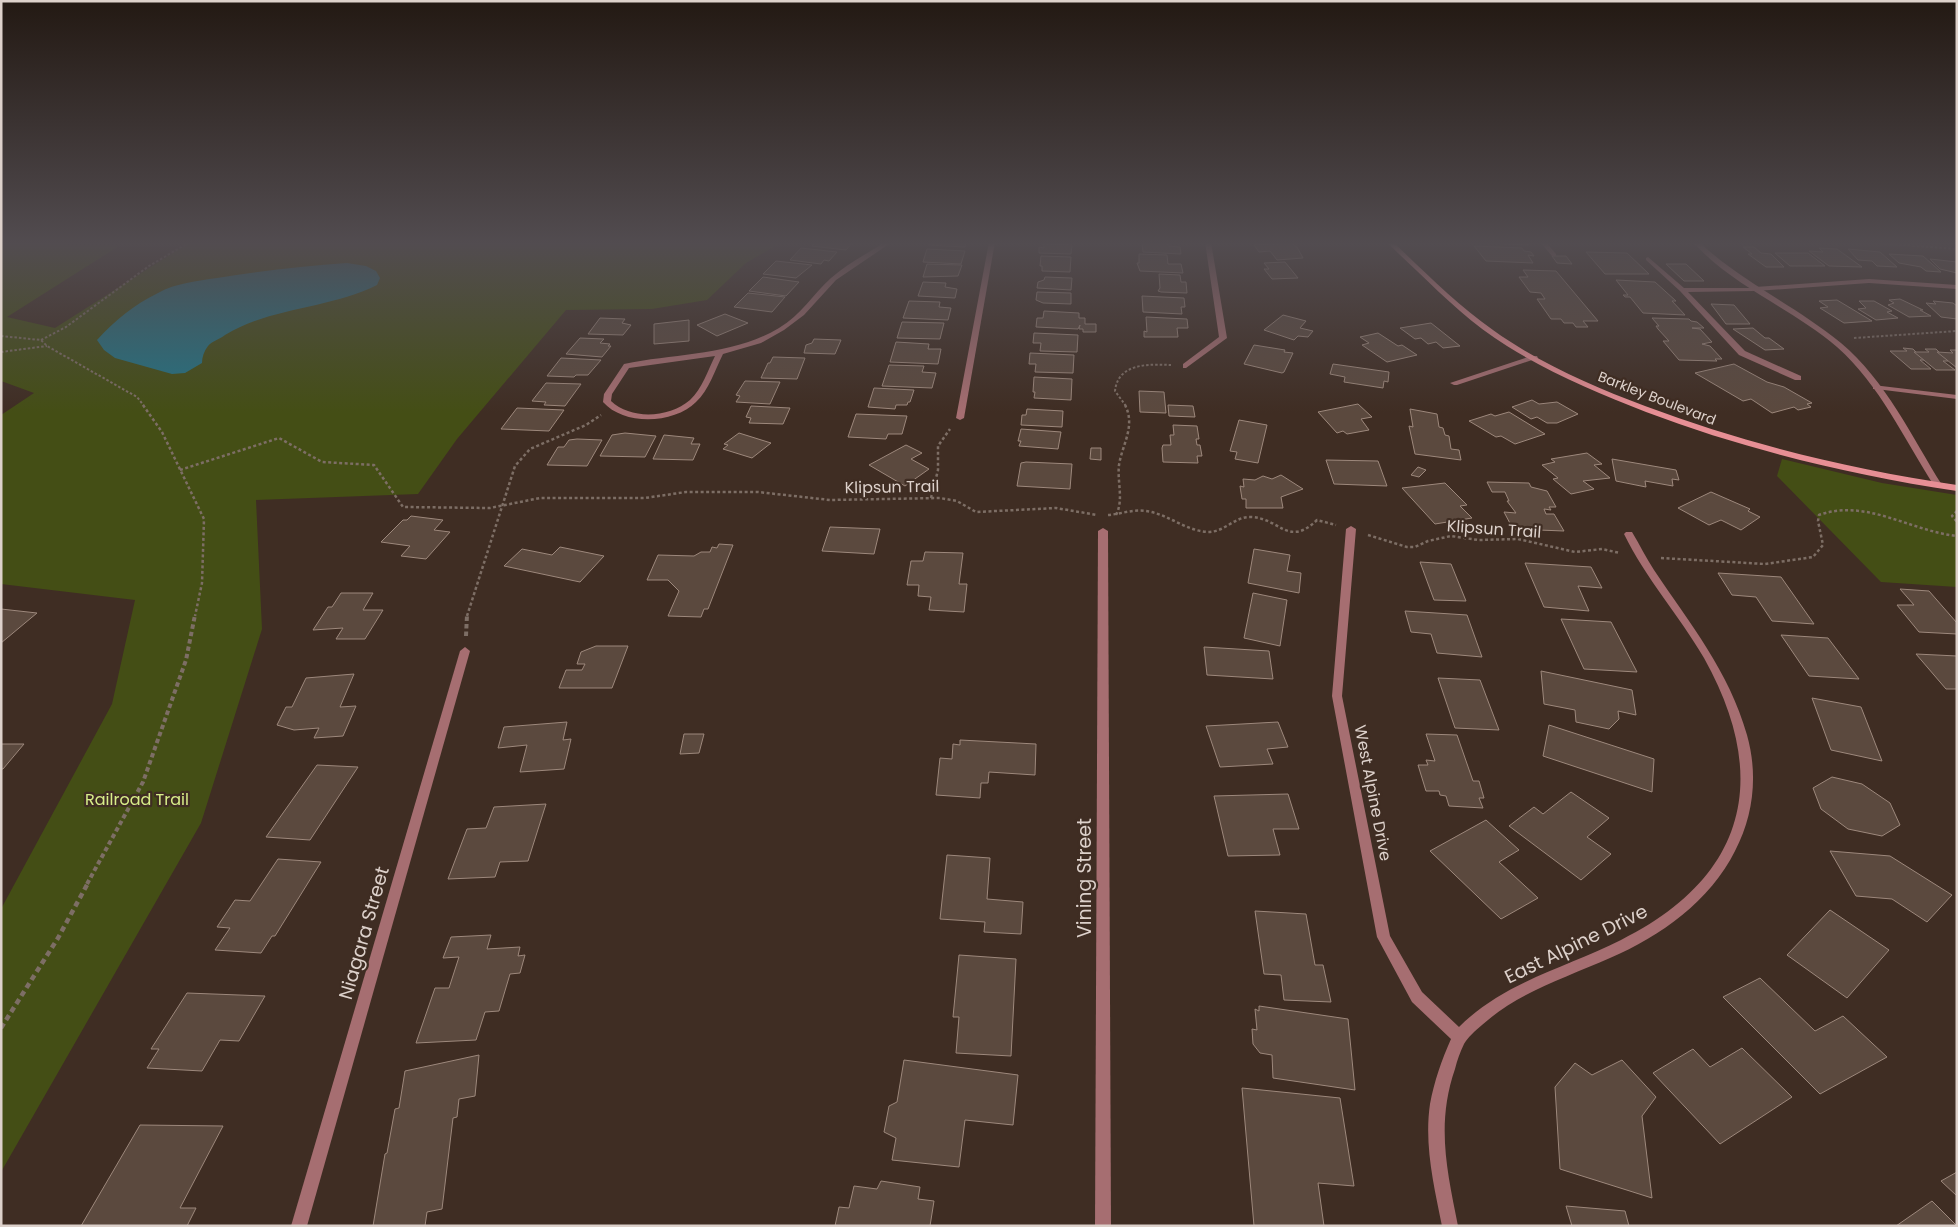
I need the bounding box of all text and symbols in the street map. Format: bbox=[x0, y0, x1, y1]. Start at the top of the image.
street label: Barkley Boulevard bbox=[1595, 366, 1719, 430]
street label: Klipsun Trail bbox=[844, 475, 940, 499]
street label: Klipsun Trail bbox=[1446, 514, 1542, 544]
street label: West Alpine Drive bbox=[1349, 723, 1397, 863]
park label: Railroad Trail bbox=[85, 788, 189, 811]
street label: Vining Street bbox=[1071, 818, 1098, 938]
street label: Niagara Street bbox=[332, 863, 396, 1003]
street label: East Alpine Drive bbox=[1500, 898, 1652, 990]

